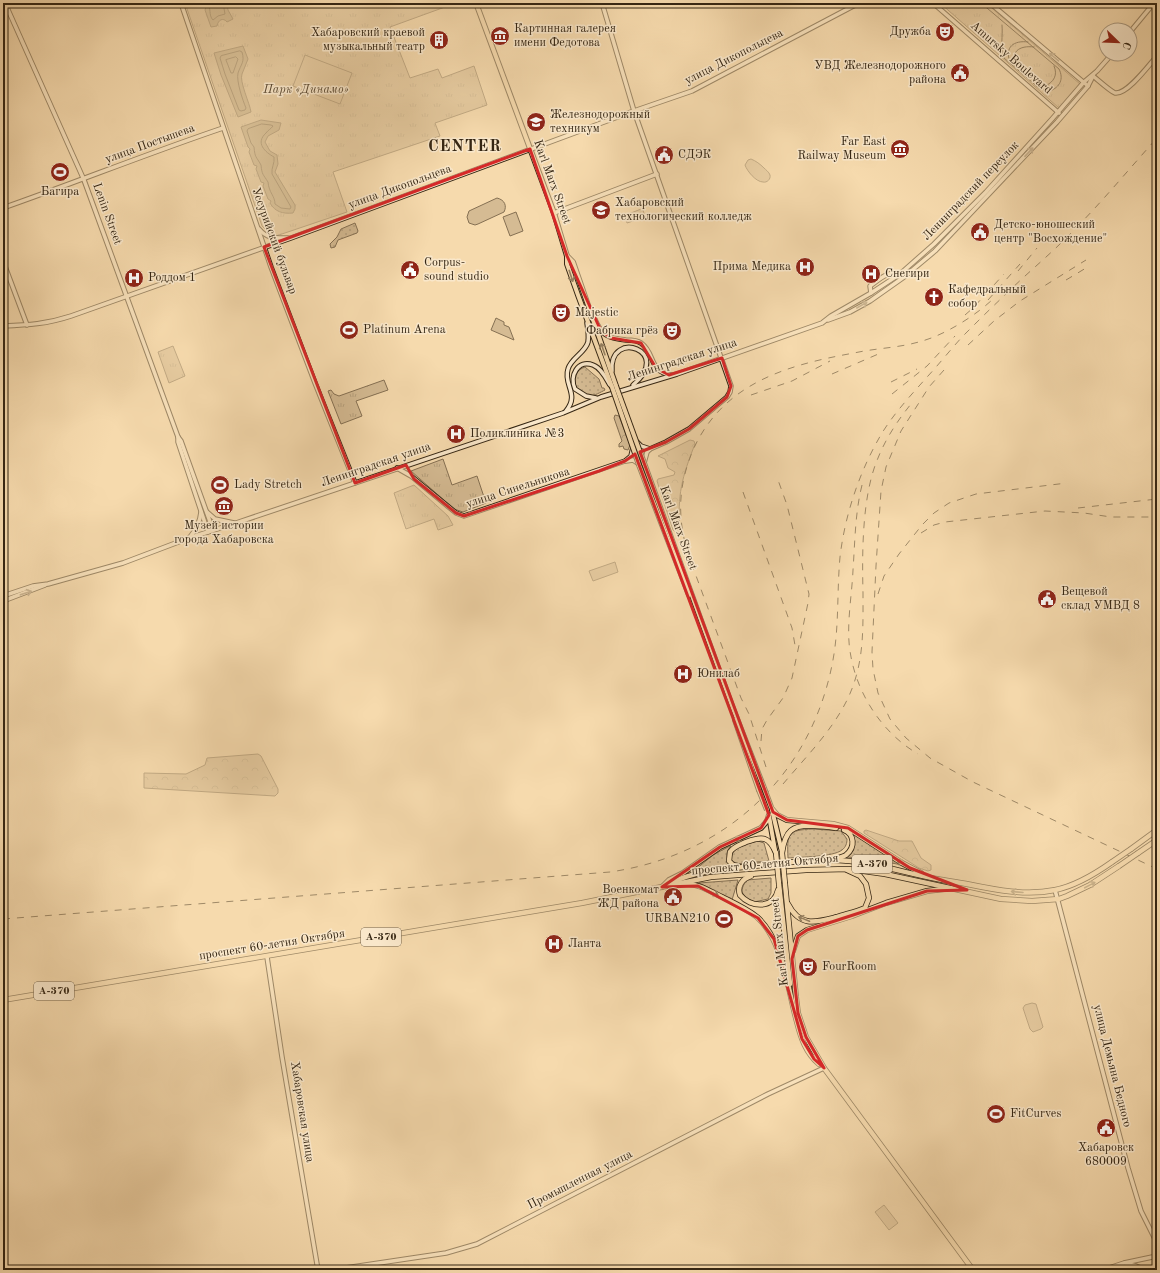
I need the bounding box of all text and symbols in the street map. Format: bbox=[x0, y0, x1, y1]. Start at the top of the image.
street label: Amursky Boulevard bbox=[968, 19, 1054, 97]
theatre icon: Дружба bbox=[934, 21, 956, 43]
north arrow bbox=[1098, 22, 1138, 62]
place label: Картинная галерея имени Федотова bbox=[514, 23, 616, 49]
museum icon: Картинная галерея имени Федотова bbox=[489, 25, 511, 47]
place label: Дружба bbox=[890, 26, 931, 38]
place label: Хабаровский краевой музыкальный театр bbox=[311, 27, 425, 53]
street label: улица Дикопольцева bbox=[683, 27, 785, 87]
building icon: Хабаровский краевой музыкальный театр bbox=[428, 29, 450, 51]
text: С bbox=[1119, 40, 1132, 51]
one-way arrow bbox=[1049, 53, 1059, 62]
place label: УВД Железнодорожного района bbox=[814, 60, 946, 86]
public building icon: УВД Железнодорожного района bbox=[949, 62, 971, 84]
park label: Парк «Динамо» bbox=[262, 84, 349, 96]
place label: Железнодорожный техникум bbox=[550, 109, 650, 135]
school or university icon: Железнодорожный техникум bbox=[525, 111, 547, 133]
street label: улица Постышева bbox=[104, 122, 196, 166]
place label: Far East Railway Museum bbox=[797, 136, 886, 162]
street label: Karl Marx Street bbox=[531, 138, 573, 226]
museum icon: Far East Railway Museum bbox=[889, 138, 911, 160]
district label: CENTER bbox=[428, 139, 502, 155]
street label: Ленинградский переулок bbox=[921, 139, 1021, 243]
public building icon: СДЭК bbox=[653, 144, 675, 166]
one-way arrow bbox=[1024, 147, 1034, 157]
place label: СДЭК bbox=[678, 149, 712, 161]
sports icon: Багира bbox=[49, 161, 71, 183]
street label: улица Дикопольцева bbox=[347, 163, 453, 211]
street label: Lenin Street bbox=[90, 181, 124, 247]
place label: Багира bbox=[41, 186, 79, 198]
street label: Уссурийский бульвар bbox=[249, 186, 299, 296]
place label: Хабаровский технологический колледж bbox=[615, 197, 752, 223]
school or university icon: Хабаровский технологический колледж bbox=[590, 199, 612, 221]
place label: Детско-юношеский центр "Восхождение" bbox=[994, 219, 1107, 245]
public building icon: Детско-юношеский центр "Восхождение" bbox=[969, 221, 991, 243]
hospital icon: Прима Медика bbox=[794, 256, 816, 278]
place label: Corpus- sound studio bbox=[424, 257, 489, 283]
public building icon: Corpus- sound studio bbox=[399, 259, 421, 281]
place label: Прима Медика bbox=[713, 261, 791, 273]
hospital icon: Снегири bbox=[860, 263, 882, 285]
hospital icon: Роддом 1 bbox=[123, 267, 145, 289]
place label: Снегири bbox=[885, 268, 930, 280]
one-way arrow bbox=[568, 269, 575, 282]
place label: Роддом 1 bbox=[148, 272, 196, 284]
place label: Кафедральный собор bbox=[948, 284, 1026, 310]
church icon: Кафедральный собор bbox=[923, 286, 945, 308]
one-way arrow bbox=[856, 301, 868, 309]
theatre icon: Majestic bbox=[550, 302, 572, 324]
place label: Majestic bbox=[575, 307, 618, 319]
sports icon: Platinum Arena bbox=[338, 319, 360, 341]
theatre icon: Фабрика грёз bbox=[661, 320, 683, 342]
place label: Platinum Arena bbox=[363, 324, 446, 336]
place label: Фабрика грёз bbox=[586, 325, 658, 337]
street label: Ленинградская улица bbox=[625, 336, 739, 384]
one-way arrow bbox=[599, 343, 607, 355]
hospital icon: Поликлиника №3 bbox=[445, 423, 467, 445]
place label: Поликлиника №3 bbox=[470, 428, 565, 440]
street label: Ленинградская улица bbox=[320, 441, 432, 489]
street label: улица Синельникова bbox=[465, 466, 571, 510]
sports icon: Lady Stretch bbox=[209, 474, 231, 496]
place label: Lady Stretch bbox=[234, 479, 302, 491]
street label: Karl Marx Street bbox=[657, 484, 699, 572]
museum icon: Музей истории города Хабаровска bbox=[213, 495, 235, 517]
place label: Музей истории города Хабаровска bbox=[174, 520, 274, 546]
place label: Вещевой склад УМВД 8 bbox=[1061, 586, 1140, 612]
public building icon: Вещевой склад УМВД 8 bbox=[1036, 588, 1058, 610]
one-way arrow bbox=[19, 589, 32, 596]
hospital icon: Юнилаб bbox=[672, 663, 694, 685]
place label: Юнилаб bbox=[697, 668, 740, 680]
one-way arrow bbox=[734, 835, 746, 842]
street label: проспект 60-летия Октября bbox=[691, 853, 839, 877]
road number: А-370 bbox=[852, 855, 892, 873]
one-way arrow bbox=[897, 859, 908, 867]
one-way arrow bbox=[1084, 880, 1096, 888]
place label: Военкомат ЖД района bbox=[598, 884, 659, 910]
public building icon: Военкомат ЖД района bbox=[662, 886, 684, 908]
one-way arrow bbox=[1011, 888, 1024, 895]
one-way arrow bbox=[706, 890, 718, 897]
street label: Karl Marx Street bbox=[769, 897, 791, 987]
sports icon: URBAN210 bbox=[713, 908, 735, 930]
place label: URBAN210 bbox=[645, 913, 710, 925]
one-way arrow bbox=[799, 915, 811, 923]
street label: проспект 60-летия Октября bbox=[198, 928, 346, 962]
road number: А-370 bbox=[361, 928, 401, 946]
hospital icon: Ланта bbox=[543, 933, 565, 955]
place label: Ланта bbox=[568, 938, 602, 950]
theatre icon: FourRoom bbox=[797, 956, 819, 978]
place label: FourRoom bbox=[822, 961, 877, 973]
road number: А-370 bbox=[34, 982, 74, 1000]
street label: улица Демьяна Бедного bbox=[1091, 1003, 1133, 1129]
street label: Хабаровская улица bbox=[288, 1061, 316, 1163]
sports icon: FitCurves bbox=[985, 1103, 1007, 1125]
place label: FitCurves bbox=[1010, 1108, 1061, 1120]
public building icon: Хабаровск 680009 bbox=[1095, 1117, 1117, 1139]
place label: Хабаровск 680009 bbox=[1078, 1142, 1134, 1168]
street label: Промышленная улица bbox=[526, 1148, 634, 1212]

